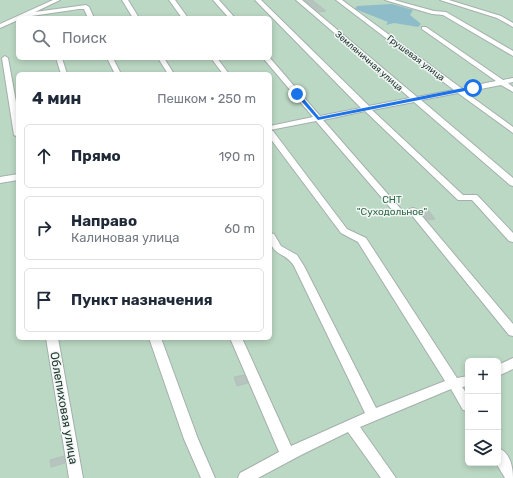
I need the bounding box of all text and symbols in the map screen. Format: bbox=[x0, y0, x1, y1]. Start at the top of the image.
search box bbox=[16, 16, 272, 60]
icon: search bbox=[30, 27, 52, 49]
text: Поиск bbox=[62, 29, 107, 47]
street label: Земляничная улица bbox=[333, 29, 405, 93]
street label: Грушевая улица bbox=[385, 33, 447, 83]
route start bbox=[464, 79, 482, 97]
route end bbox=[288, 85, 306, 103]
text: 4 мин bbox=[32, 88, 81, 108]
text: Пешком · 250 m bbox=[157, 91, 256, 106]
icon: ahead bbox=[33, 145, 55, 167]
text: Прямо bbox=[71, 147, 121, 165]
text: 190 m bbox=[219, 149, 255, 164]
park label: СНТ "Суходольное" bbox=[357, 194, 427, 218]
text: Направо bbox=[71, 212, 137, 230]
icon: right bbox=[33, 217, 55, 239]
text: 60 m bbox=[224, 221, 255, 236]
text: Калиновая улица bbox=[71, 230, 179, 245]
icon: arrive bbox=[33, 289, 55, 311]
text: Пункт назначения bbox=[71, 291, 213, 309]
street label: Облепиховая улица bbox=[47, 351, 81, 465]
map controls bbox=[465, 358, 501, 466]
button: + bbox=[465, 358, 501, 394]
button: − bbox=[465, 394, 501, 430]
button: layers bbox=[465, 430, 501, 466]

